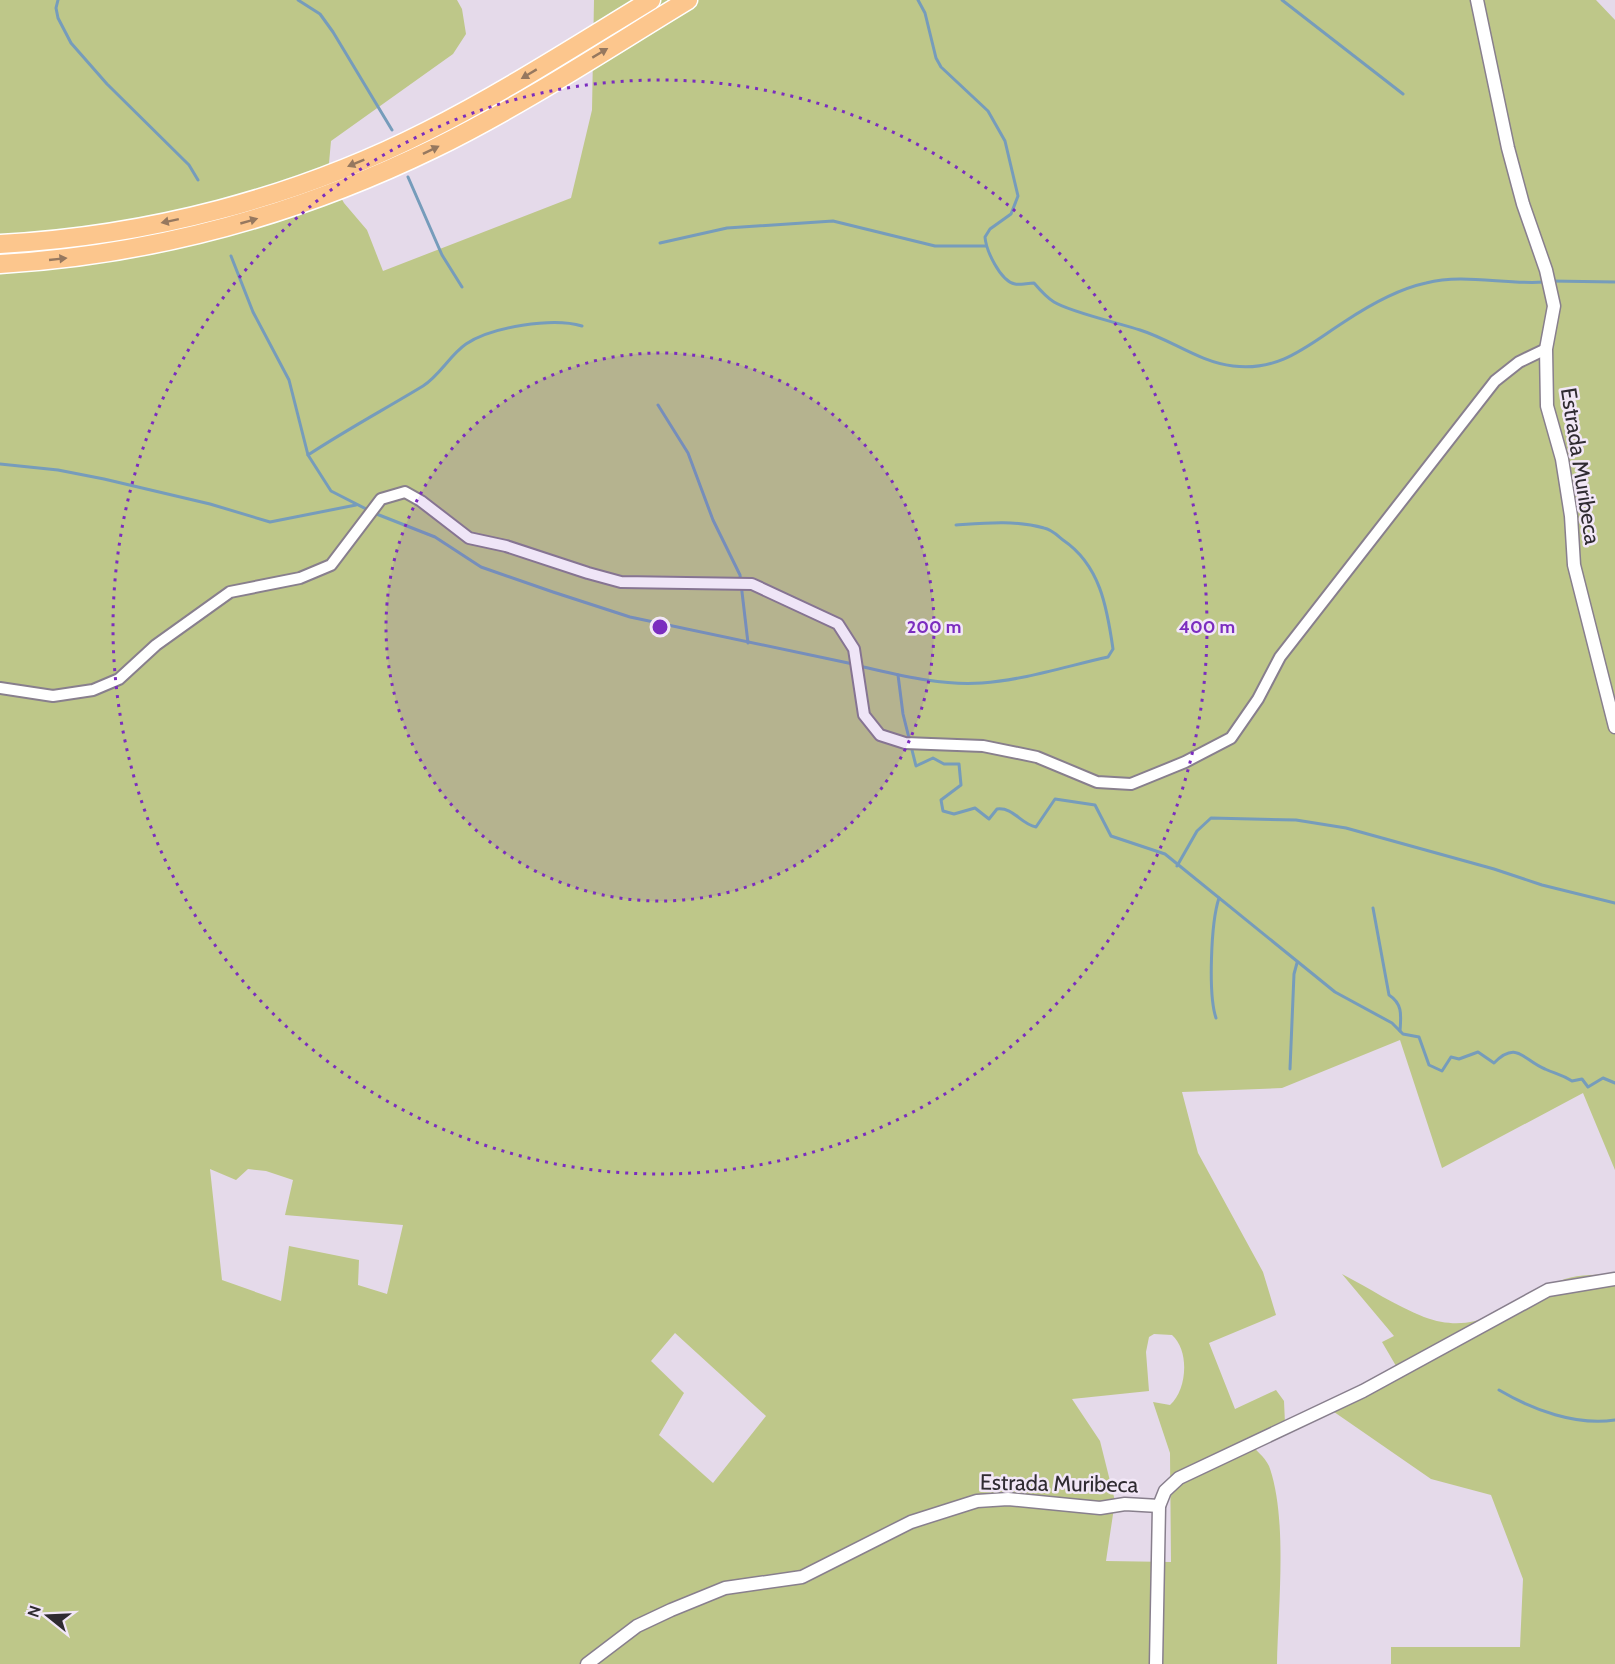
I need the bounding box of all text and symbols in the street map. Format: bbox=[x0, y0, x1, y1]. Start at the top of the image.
one-way arrow bbox=[592, 48, 609, 58]
one-way arrow bbox=[521, 68, 537, 79]
one-way arrow bbox=[422, 146, 439, 155]
one-way arrow bbox=[346, 158, 364, 168]
one-way arrow bbox=[240, 216, 258, 225]
one-way arrow bbox=[160, 217, 179, 226]
one-way arrow bbox=[49, 254, 68, 263]
street label: Estrada Muribeca bbox=[1555, 386, 1606, 547]
text: 200 m bbox=[907, 616, 961, 638]
text: 400 m bbox=[1179, 616, 1235, 638]
centre of rings bbox=[650, 617, 670, 637]
street label: Estrada Muribeca bbox=[980, 1469, 1139, 1498]
north arrow bbox=[18, 1586, 78, 1646]
text: N bbox=[23, 1603, 45, 1620]

